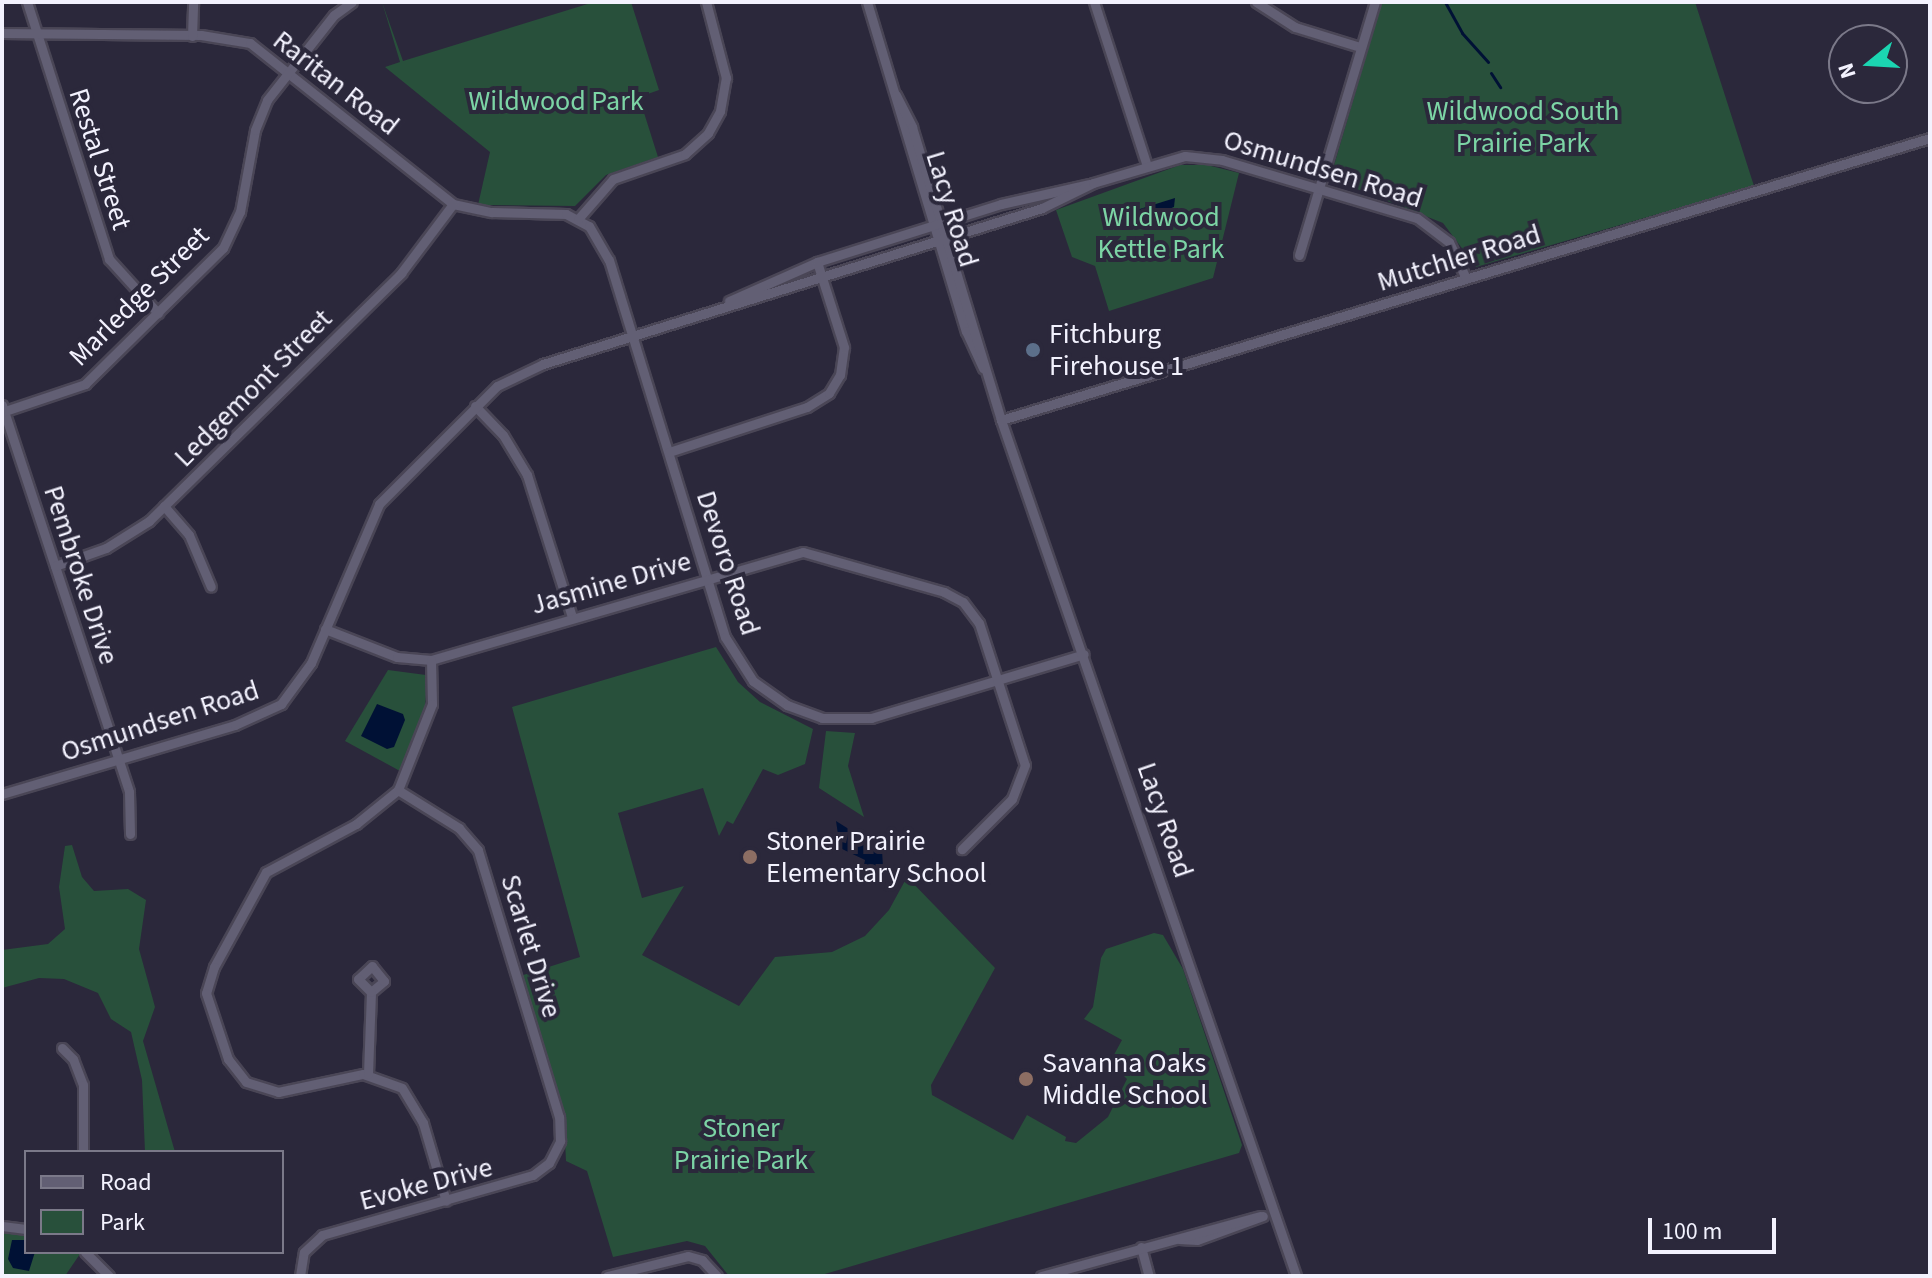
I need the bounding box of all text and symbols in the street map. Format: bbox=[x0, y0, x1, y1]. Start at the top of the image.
street label: Raritan Road bbox=[266, 23, 406, 143]
north arrow bbox=[1828, 24, 1908, 104]
text: N bbox=[1830, 59, 1865, 83]
street label: Restal Street bbox=[61, 84, 139, 234]
park label: Wildwood Park bbox=[468, 84, 644, 118]
park label: Wildwood South Prairie Park bbox=[1426, 94, 1620, 160]
street label: Osmundsen Road bbox=[1219, 123, 1427, 215]
street label: Lacy Road bbox=[918, 147, 986, 271]
park label: Wildwood Kettle Park bbox=[1098, 200, 1224, 266]
street label: Mutchler Road bbox=[1373, 217, 1545, 299]
street label: Marledge Street bbox=[62, 219, 216, 373]
street label: Ledgemont Street bbox=[167, 302, 339, 474]
place label: Fitchburg Firehouse 1 bbox=[1049, 317, 1184, 383]
marker: Fitchburg Firehouse 1 bbox=[1024, 341, 1042, 359]
street label: Pembroke Drive bbox=[36, 481, 126, 669]
street label: Devoro Road bbox=[689, 487, 767, 639]
street label: Jasmine Drive bbox=[527, 544, 695, 622]
street label: Osmundsen Road bbox=[57, 673, 263, 769]
street label: Lacy Road bbox=[1130, 758, 1200, 882]
place label: Stoner Prairie Elementary School bbox=[766, 824, 987, 890]
marker: Stoner Prairie Elementary School bbox=[741, 848, 759, 866]
street label: Scarlet Drive bbox=[493, 870, 569, 1022]
place label: Savanna Oaks Middle School bbox=[1042, 1046, 1207, 1112]
marker: Savanna Oaks Middle School bbox=[1017, 1070, 1035, 1088]
park label: Stoner Prairie Park bbox=[674, 1111, 808, 1177]
legend bbox=[24, 1150, 284, 1254]
street label: Evoke Drive bbox=[356, 1150, 496, 1218]
text: Road bbox=[100, 1165, 152, 1200]
scale bar bbox=[1652, 1202, 1780, 1252]
text: Park bbox=[100, 1205, 145, 1240]
text: 100 m bbox=[1662, 1214, 1722, 1249]

